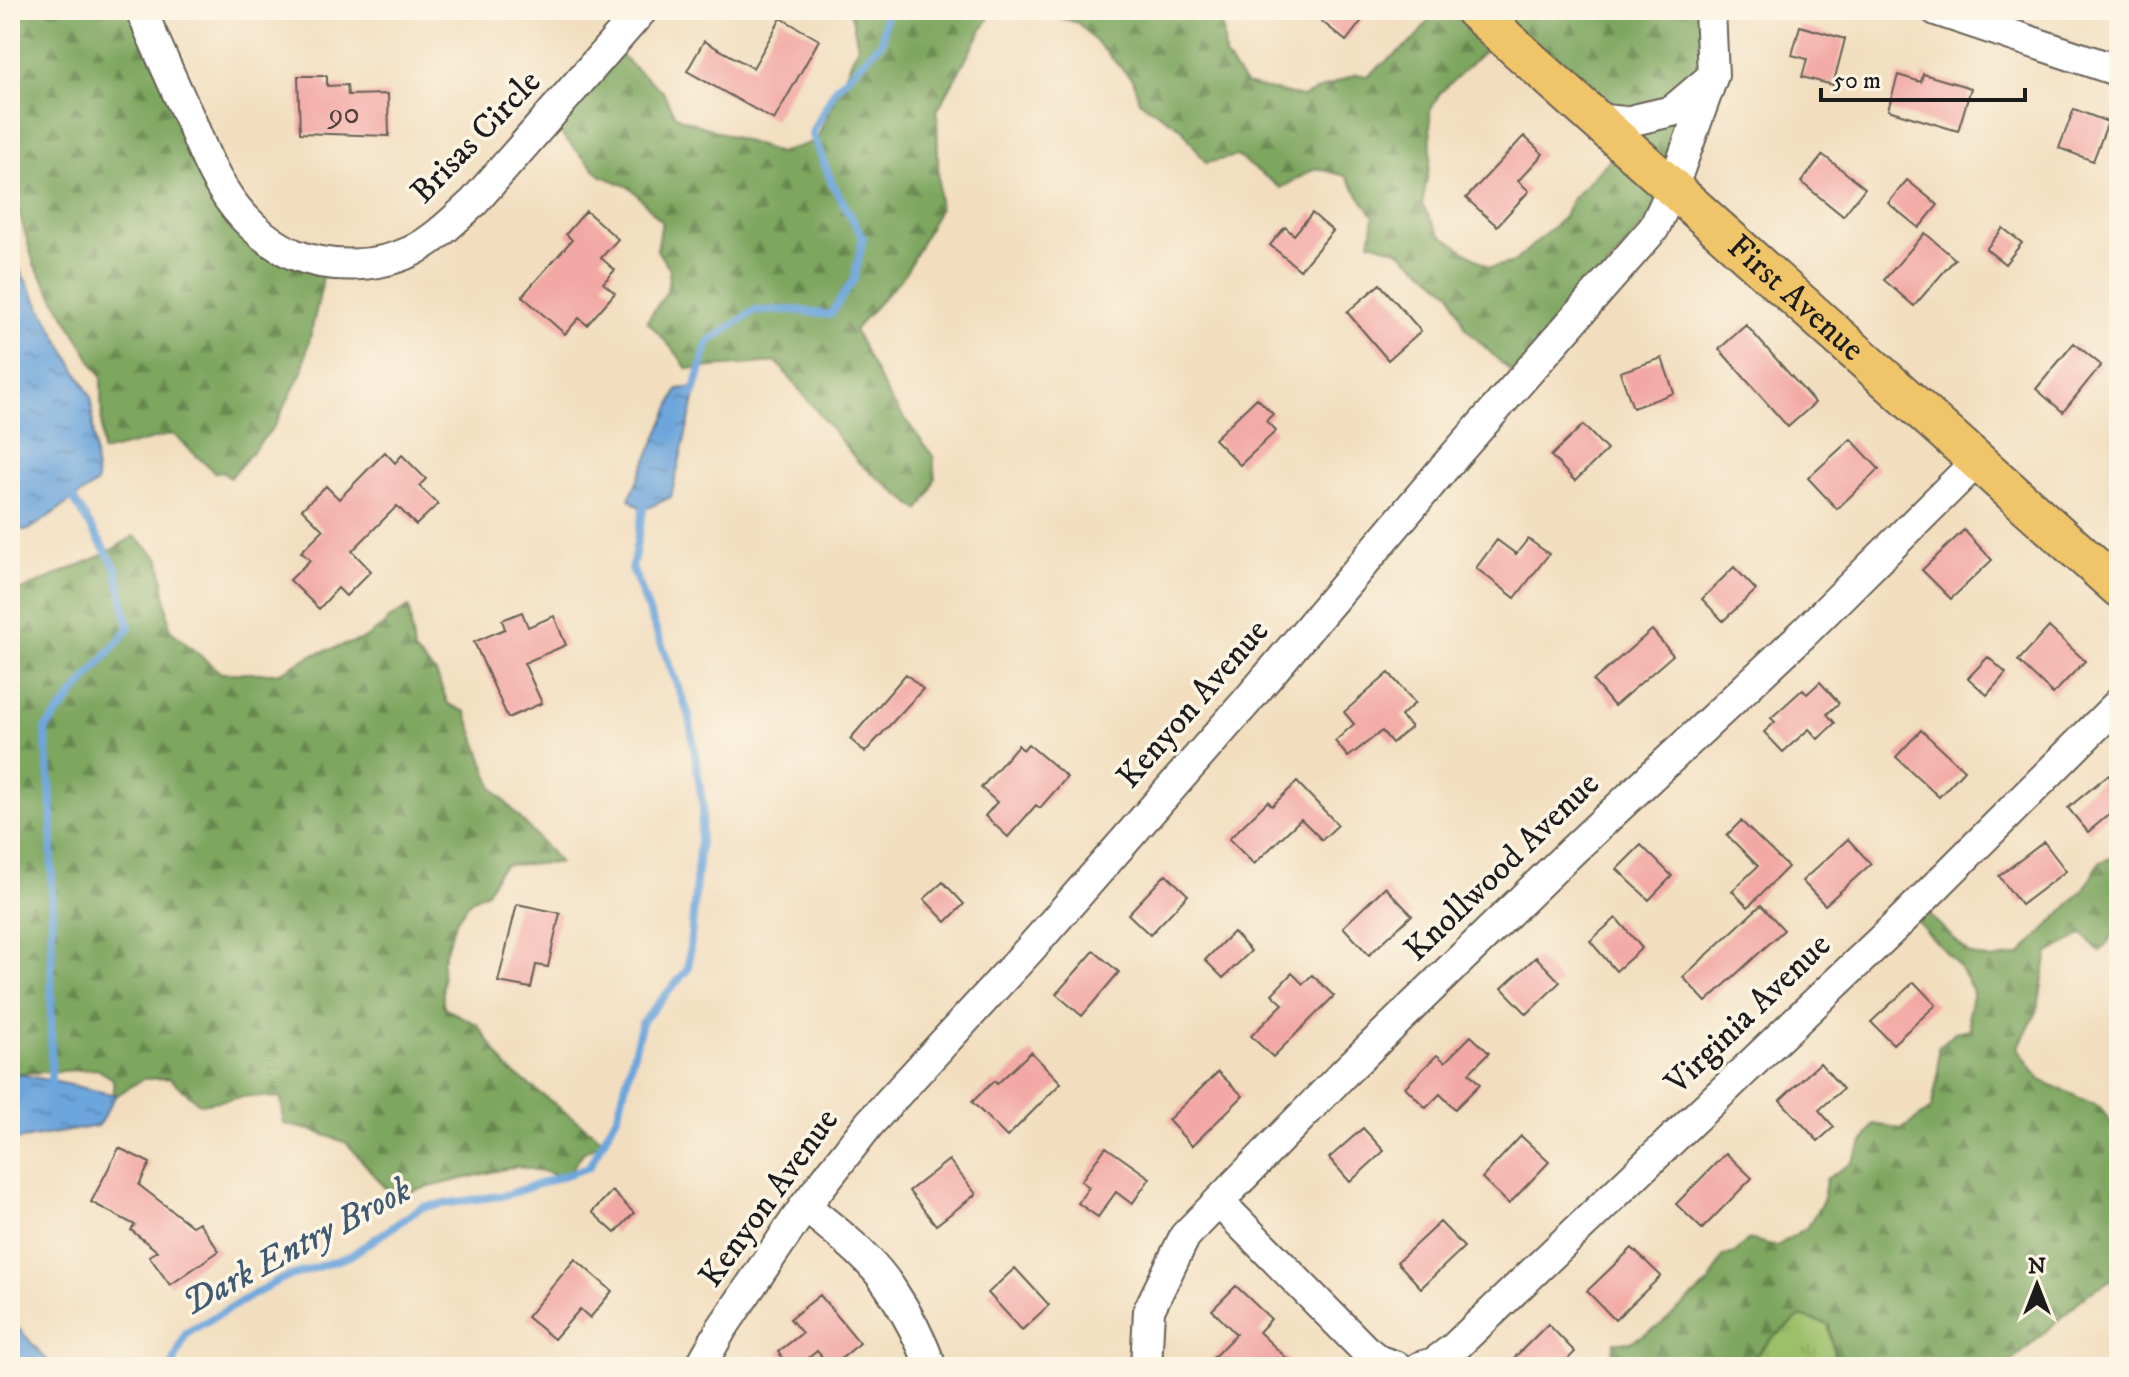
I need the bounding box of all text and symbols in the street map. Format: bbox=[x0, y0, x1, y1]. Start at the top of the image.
scale bar bbox=[1821, 52, 2025, 102]
street label: Brisas Circle bbox=[402, 61, 550, 213]
text: 50 m bbox=[1833, 66, 1881, 96]
house number: 90 bbox=[326, 96, 360, 133]
street label: First Avenue bbox=[1718, 226, 1873, 371]
street label: Kenyon Avenue bbox=[1108, 611, 1278, 797]
street label: Knollwood Avenue bbox=[1396, 763, 1608, 971]
street label: Virginia Avenue bbox=[1656, 924, 1840, 1104]
street label: Kenyon Avenue bbox=[690, 1100, 848, 1296]
water label: Dark Entry Brook bbox=[175, 1168, 419, 1326]
north arrow bbox=[1997, 1245, 2077, 1325]
text: N bbox=[2028, 1253, 2046, 1280]

